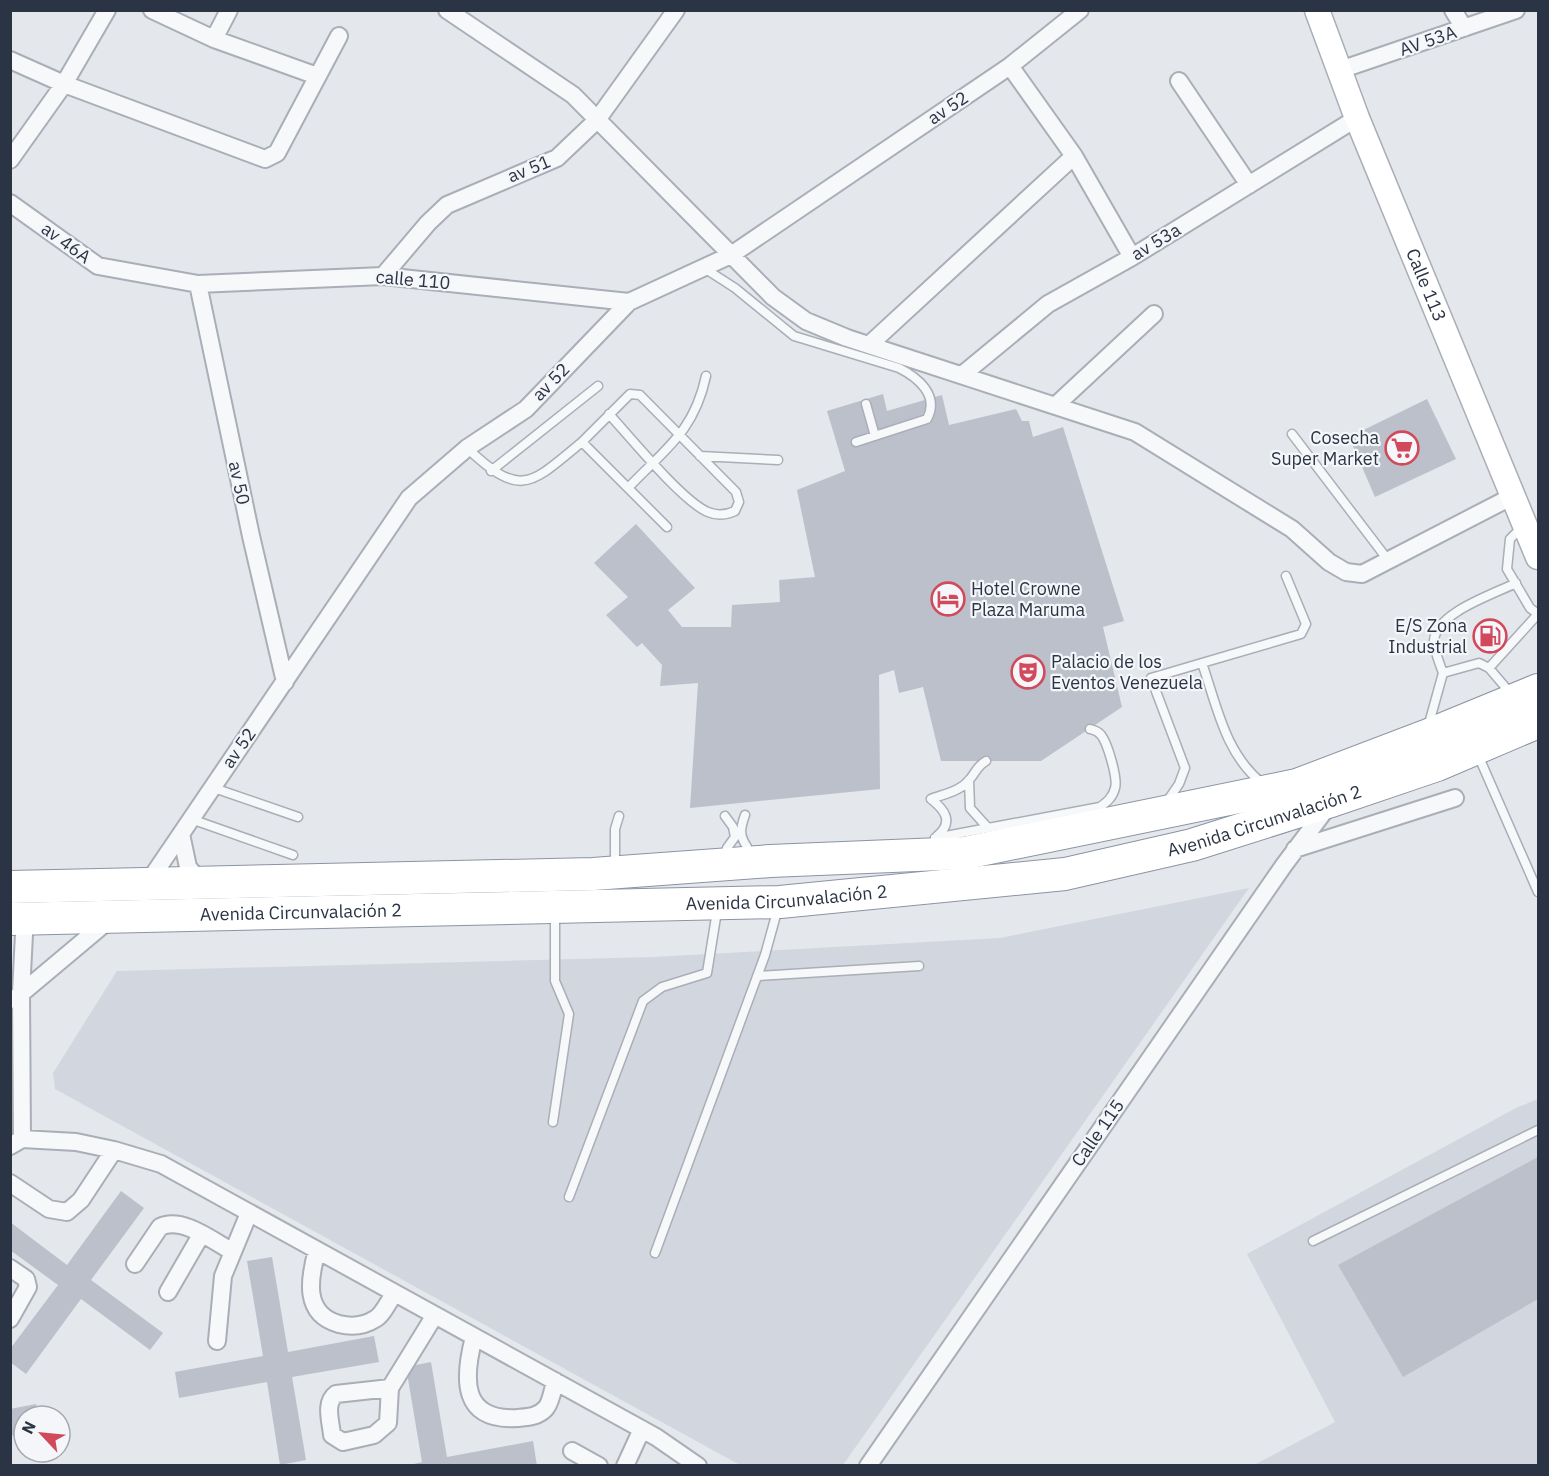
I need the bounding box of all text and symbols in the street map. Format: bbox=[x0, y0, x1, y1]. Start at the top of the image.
street label: AV 53A bbox=[1396, 20, 1460, 61]
street label: av 52 bbox=[923, 86, 972, 129]
street label: av 51 bbox=[504, 150, 554, 187]
street label: av 46A bbox=[37, 217, 96, 269]
street label: av 53a bbox=[1127, 218, 1185, 265]
street label: Calle 113 bbox=[1401, 245, 1452, 325]
street label: calle 110 bbox=[375, 265, 451, 294]
street label: av 52 bbox=[527, 358, 574, 406]
place label: Cosecha Super Market bbox=[1271, 426, 1379, 470]
supermarket icon: Cosecha Super Market bbox=[1384, 430, 1420, 466]
street label: av 50 bbox=[224, 459, 255, 507]
place label: Hotel Crowne Plaza Maruma bbox=[971, 577, 1085, 621]
hotel icon: Hotel Crowne Plaza Maruma bbox=[930, 581, 966, 617]
place label: E/S Zona Industrial bbox=[1388, 614, 1467, 658]
fuel station icon: E/S Zona Industrial bbox=[1472, 618, 1508, 654]
place label: Palacio de los Eventos Venezuela bbox=[1051, 650, 1203, 694]
theatre icon: Palacio de los Eventos Venezuela bbox=[1010, 654, 1046, 690]
street label: av 52 bbox=[217, 723, 261, 772]
street label: Avenida Circunvalación 2 bbox=[1165, 780, 1364, 861]
street label: Avenida Circunvalación 2 bbox=[685, 880, 889, 915]
street label: Avenida Circunvalación 2 bbox=[200, 898, 402, 926]
street label: Calle 115 bbox=[1066, 1095, 1129, 1171]
north arrow bbox=[12, 1404, 72, 1464]
text: N bbox=[17, 1418, 40, 1437]

